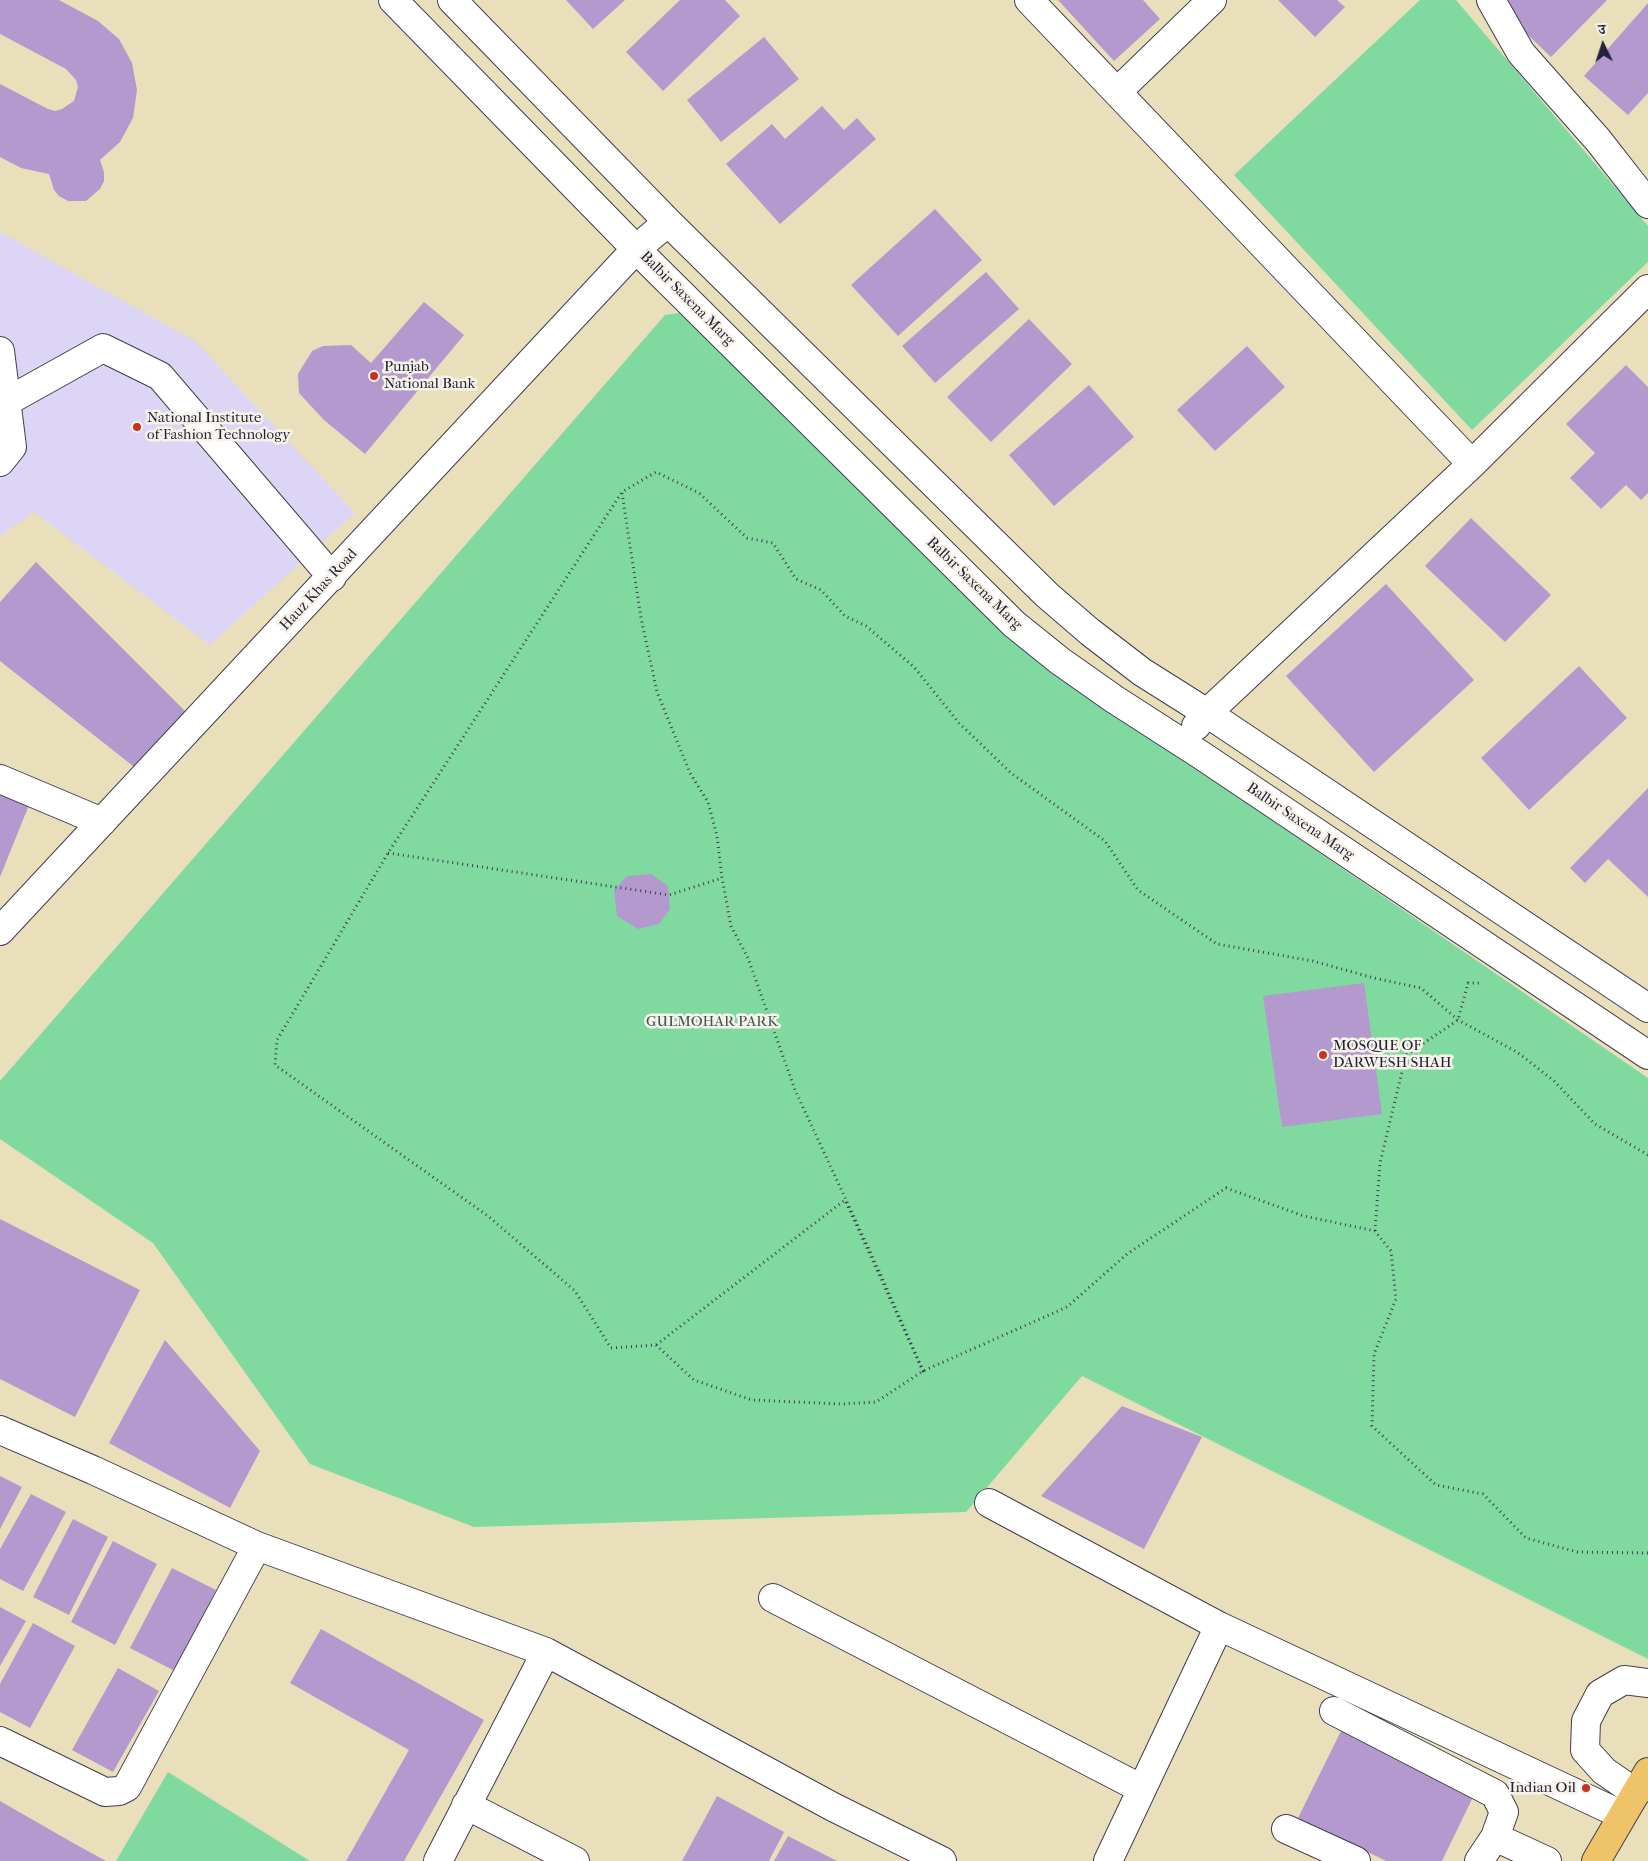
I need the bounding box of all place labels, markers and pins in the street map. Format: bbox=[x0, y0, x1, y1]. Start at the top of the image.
place label: Punjab National Bank bbox=[384, 358, 475, 393]
marker: Punjab National Bank bbox=[368, 370, 380, 382]
place label: National Institute of Fashion Technology bbox=[147, 409, 290, 444]
marker: National Institute of Fashion Technology bbox=[131, 421, 143, 433]
place label: MOSQUE OF DARWESH SHAH bbox=[1333, 1037, 1452, 1072]
marker: MOSQUE OF DARWESH SHAH bbox=[1317, 1049, 1329, 1061]
place label: Indian Oil bbox=[1510, 1779, 1576, 1797]
marker: Indian Oil bbox=[1580, 1782, 1592, 1794]

